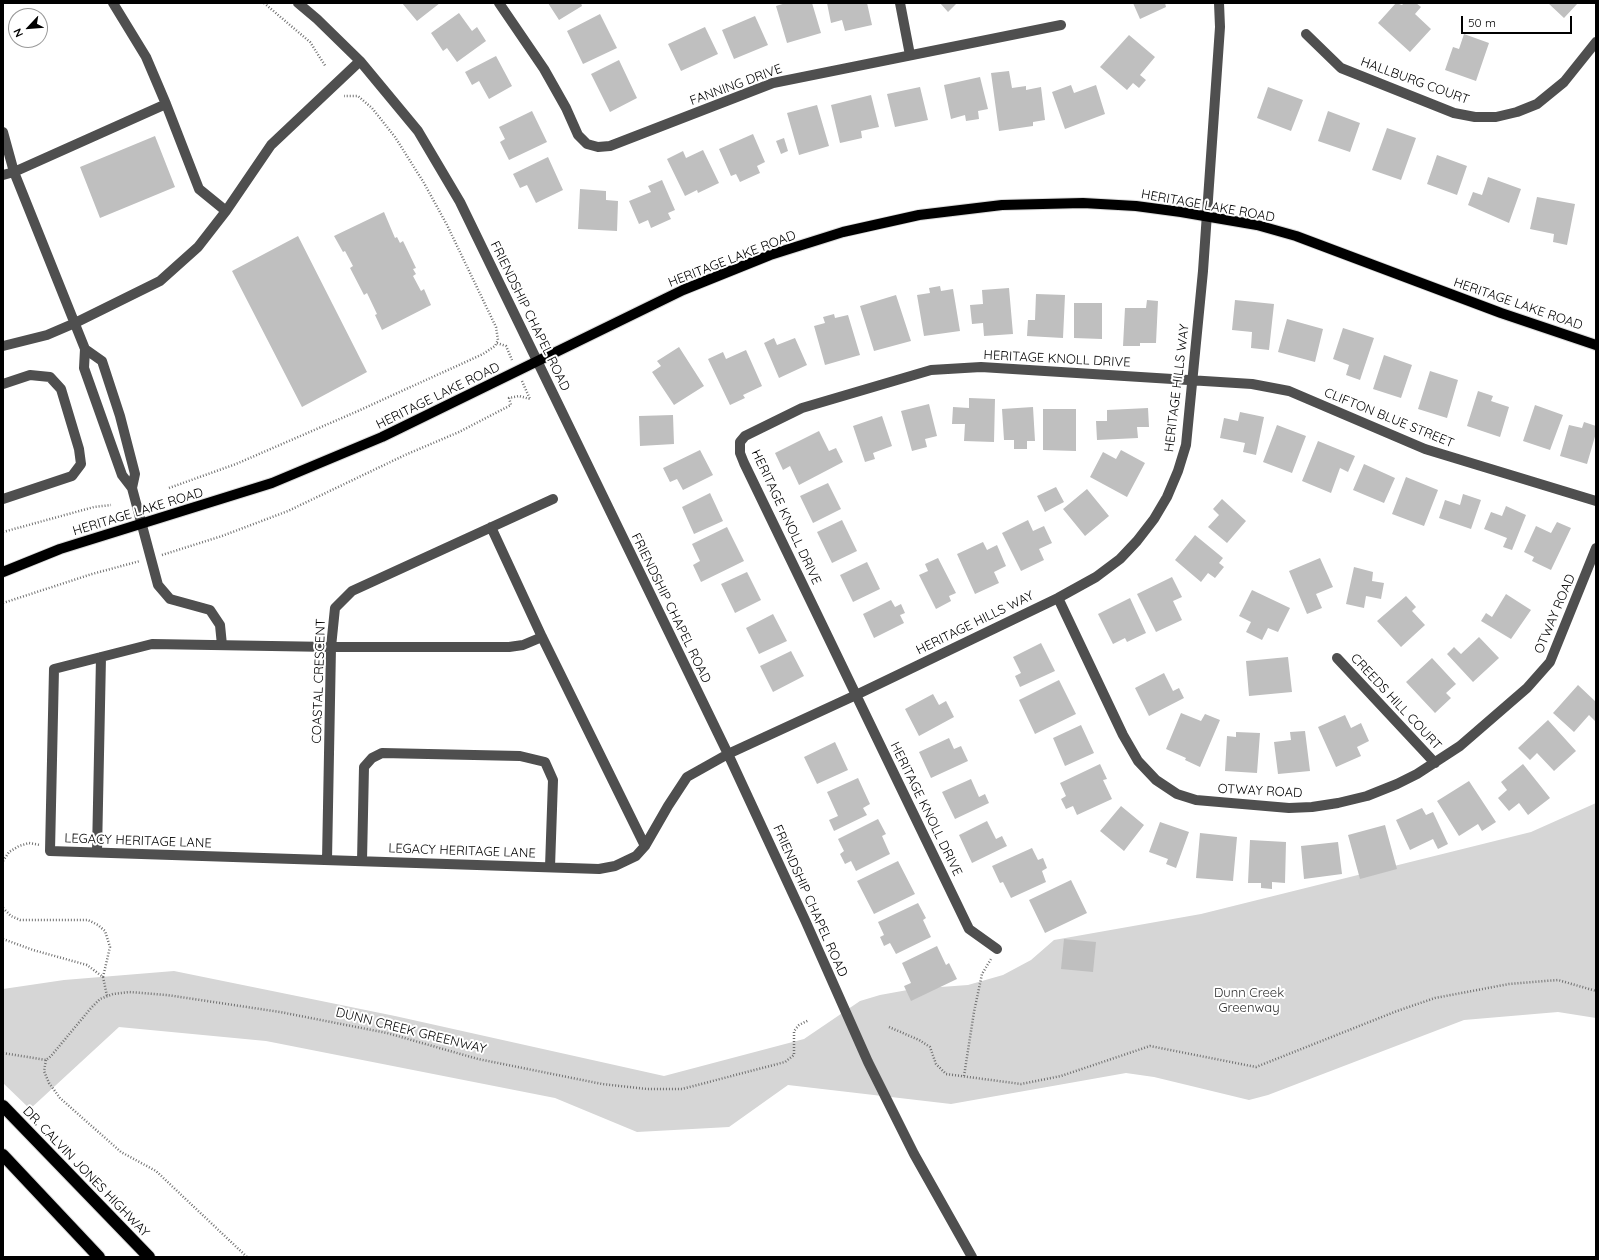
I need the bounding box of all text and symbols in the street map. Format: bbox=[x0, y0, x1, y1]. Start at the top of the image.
north arrow bbox=[8, 8, 48, 48]
scale bar bbox=[1463, 8, 1574, 34]
text: 50 m bbox=[1468, 15, 1496, 30]
text: N bbox=[10, 26, 26, 40]
street label: HALLBURG COURT bbox=[1358, 54, 1472, 108]
street label: FANNING DRIVE bbox=[688, 61, 784, 109]
street label: HERITAGE LAKE ROAD bbox=[1140, 187, 1276, 225]
street label: HERITAGE LAKE ROAD bbox=[666, 227, 798, 291]
street label: FRIENDSHIP CHAPEL ROAD bbox=[487, 239, 573, 393]
street label: HERITAGE LAKE ROAD bbox=[1451, 275, 1585, 333]
street label: HERITAGE HILLS WAY bbox=[1161, 323, 1193, 453]
street label: HERITAGE KNOLL DRIVE bbox=[983, 347, 1131, 371]
street label: HERITAGE LAKE ROAD bbox=[374, 359, 502, 433]
street label: CLIFTON BLUE STREET bbox=[1322, 385, 1456, 451]
street label: HERITAGE KNOLL DRIVE bbox=[748, 447, 824, 587]
street label: HERITAGE LAKE ROAD bbox=[71, 485, 205, 539]
street label: FRIENDSHIP CHAPEL ROAD bbox=[628, 531, 714, 685]
street label: OTWAY ROAD bbox=[1531, 572, 1579, 656]
street label: HERITAGE HILLS WAY bbox=[914, 588, 1036, 658]
street label: COASTAL CRESCENT bbox=[309, 618, 329, 744]
street label: CREEDS HILL COURT bbox=[1347, 651, 1445, 753]
street label: HERITAGE KNOLL DRIVE bbox=[887, 739, 965, 879]
street label: OTWAY ROAD bbox=[1217, 781, 1303, 801]
street label: FRIENDSHIP CHAPEL ROAD bbox=[769, 823, 851, 979]
street label: LEGACY HERITAGE LANE bbox=[64, 831, 212, 851]
street label: LEGACY HERITAGE LANE bbox=[388, 841, 536, 861]
park label: Dunn Creek Greenway bbox=[1214, 985, 1284, 1016]
street label: DUNN CREEK GREENWAY bbox=[334, 1005, 488, 1057]
street label: DR. CALVIN JONES HIGHWAY bbox=[19, 1103, 153, 1241]

